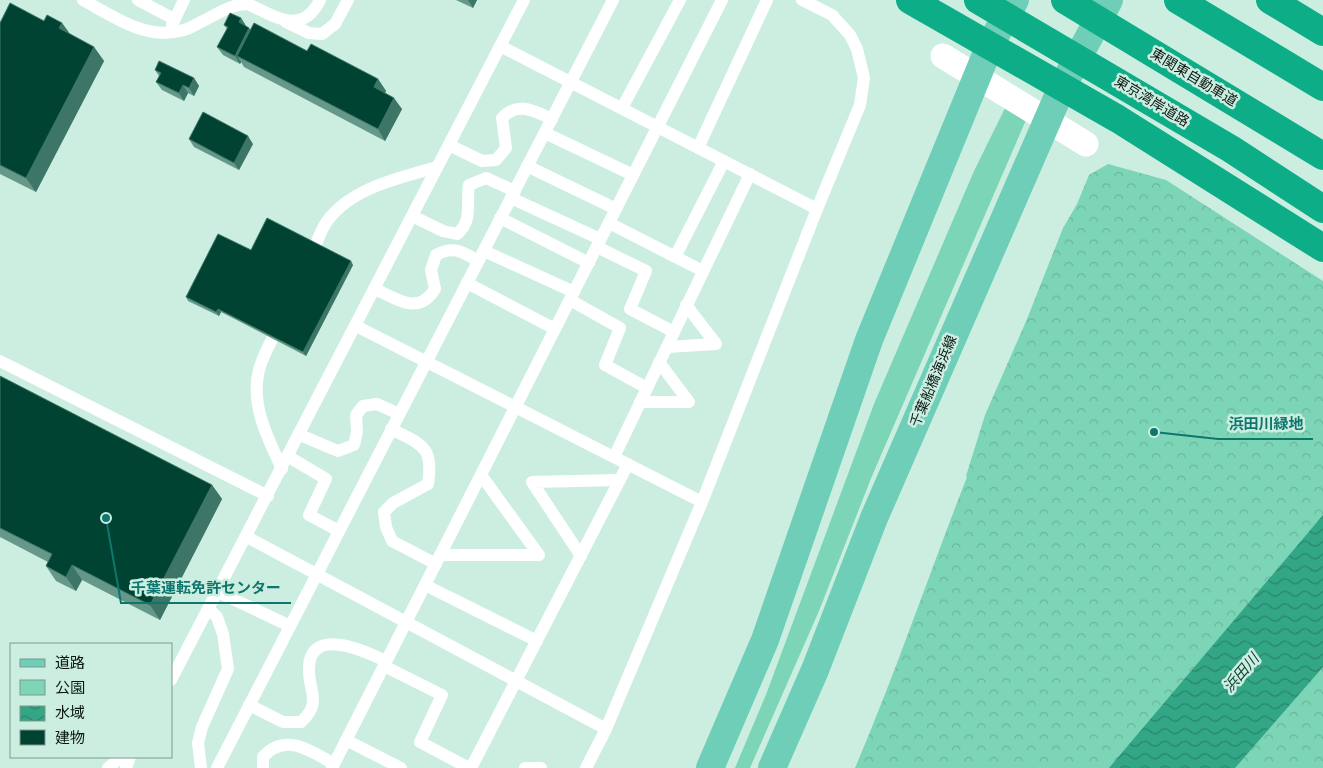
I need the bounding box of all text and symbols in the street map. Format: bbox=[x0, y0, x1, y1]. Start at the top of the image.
street label: 東関東自動車道 bbox=[1147, 43, 1241, 110]
street label: 東京湾岸道路 bbox=[1111, 71, 1193, 130]
street label: 千葉船橋海浜線 bbox=[905, 332, 960, 430]
callout: 浜田川緑地 bbox=[1218, 409, 1313, 439]
text: 浜田川緑地 bbox=[1228, 413, 1304, 433]
callout: 千葉運転免許センター bbox=[121, 573, 291, 603]
text: 千葉運転免許センター bbox=[131, 577, 281, 597]
legend bbox=[10, 643, 172, 758]
water label: 浜田川 bbox=[1218, 647, 1264, 696]
text: 道路 bbox=[55, 652, 85, 672]
text: 公園 bbox=[55, 677, 85, 697]
text: 水域 bbox=[55, 702, 85, 722]
text: 建物 bbox=[55, 727, 85, 747]

